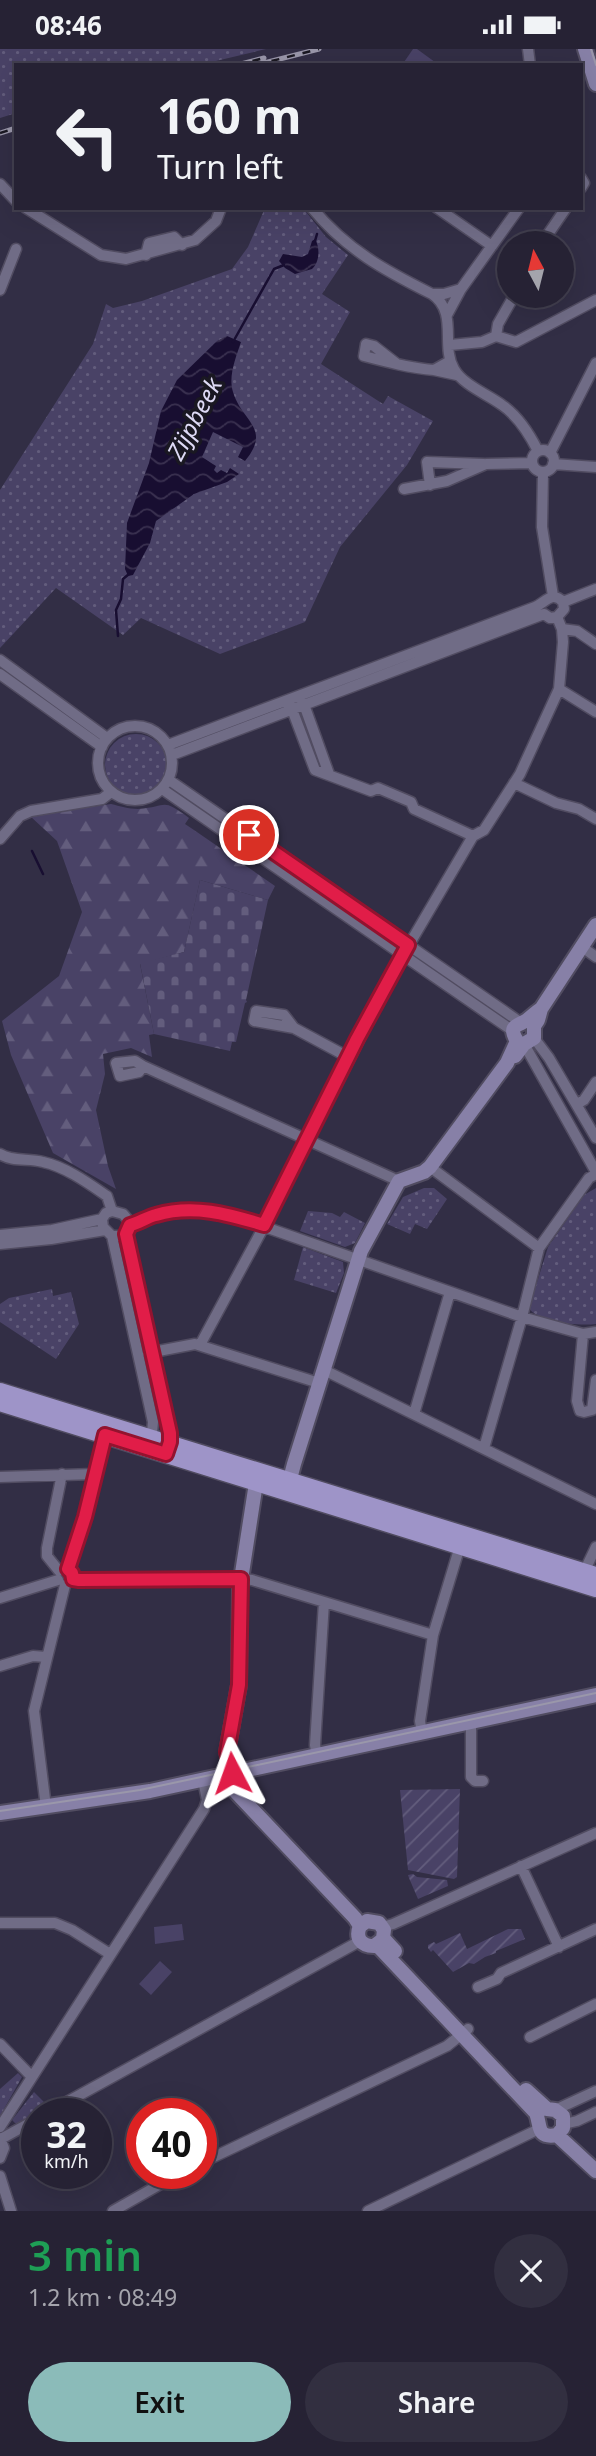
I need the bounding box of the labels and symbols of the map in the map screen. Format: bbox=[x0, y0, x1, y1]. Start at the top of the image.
north arrow bbox=[497, 231, 574, 308]
water label: Zijpbeek bbox=[158, 370, 230, 466]
pin bbox=[219, 805, 279, 865]
position arrow bbox=[195, 1736, 269, 1810]
speed limit sign: 40 bbox=[126, 2098, 217, 2189]

